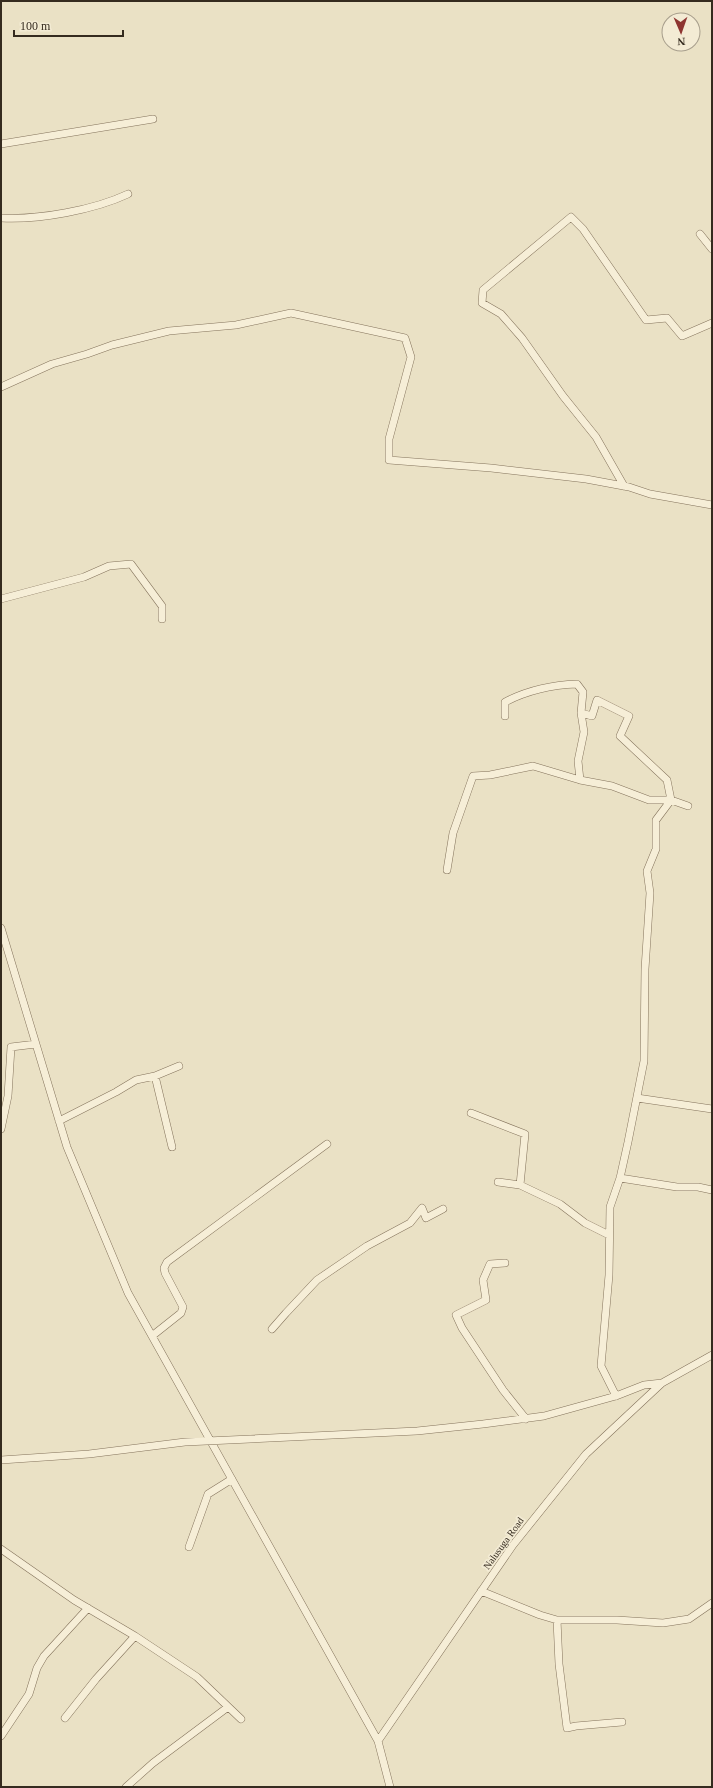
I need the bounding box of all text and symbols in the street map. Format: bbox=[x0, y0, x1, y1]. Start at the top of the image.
scale bar bbox=[14, 12, 123, 38]
north arrow bbox=[661, 12, 701, 52]
text: 100 m bbox=[20, 19, 51, 33]
text: N bbox=[677, 36, 686, 48]
street label: Nalusuga Road bbox=[481, 1515, 526, 1571]

